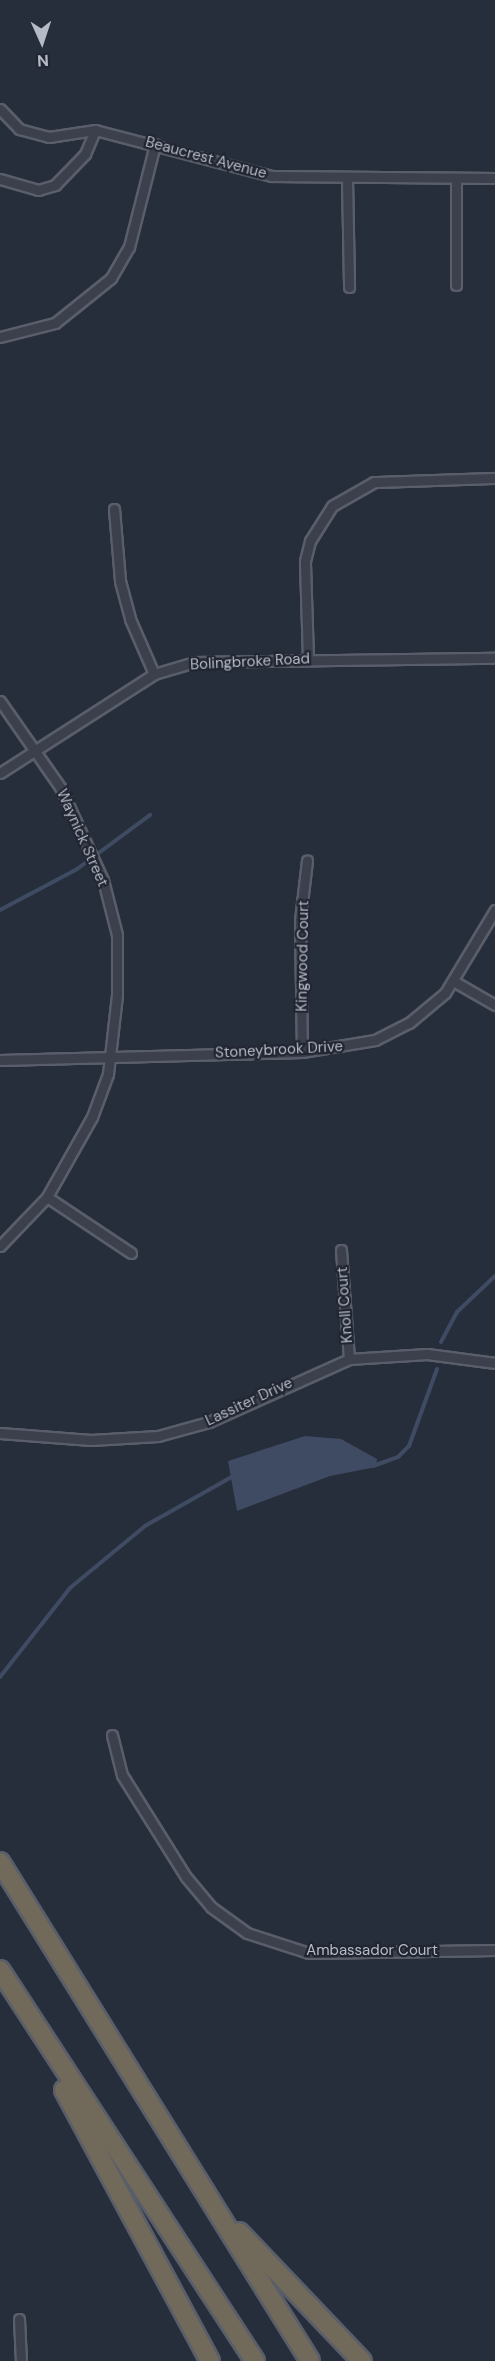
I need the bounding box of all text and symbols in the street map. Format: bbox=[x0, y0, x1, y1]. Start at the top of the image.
north arrow bbox=[12, 12, 72, 72]
text: N bbox=[37, 50, 49, 71]
street label: Beaucrest Avenue bbox=[143, 133, 269, 183]
street label: Bolingbroke Road bbox=[190, 650, 310, 674]
street label: Waynick Street bbox=[52, 786, 112, 890]
street label: Kingwood Court bbox=[293, 900, 313, 1012]
street label: Stoneybrook Drive bbox=[215, 1038, 343, 1062]
street label: Knoll Court bbox=[333, 1266, 357, 1344]
street label: Lassiter Drive bbox=[203, 1374, 295, 1430]
street label: Ambassador Court bbox=[306, 1942, 438, 1960]

